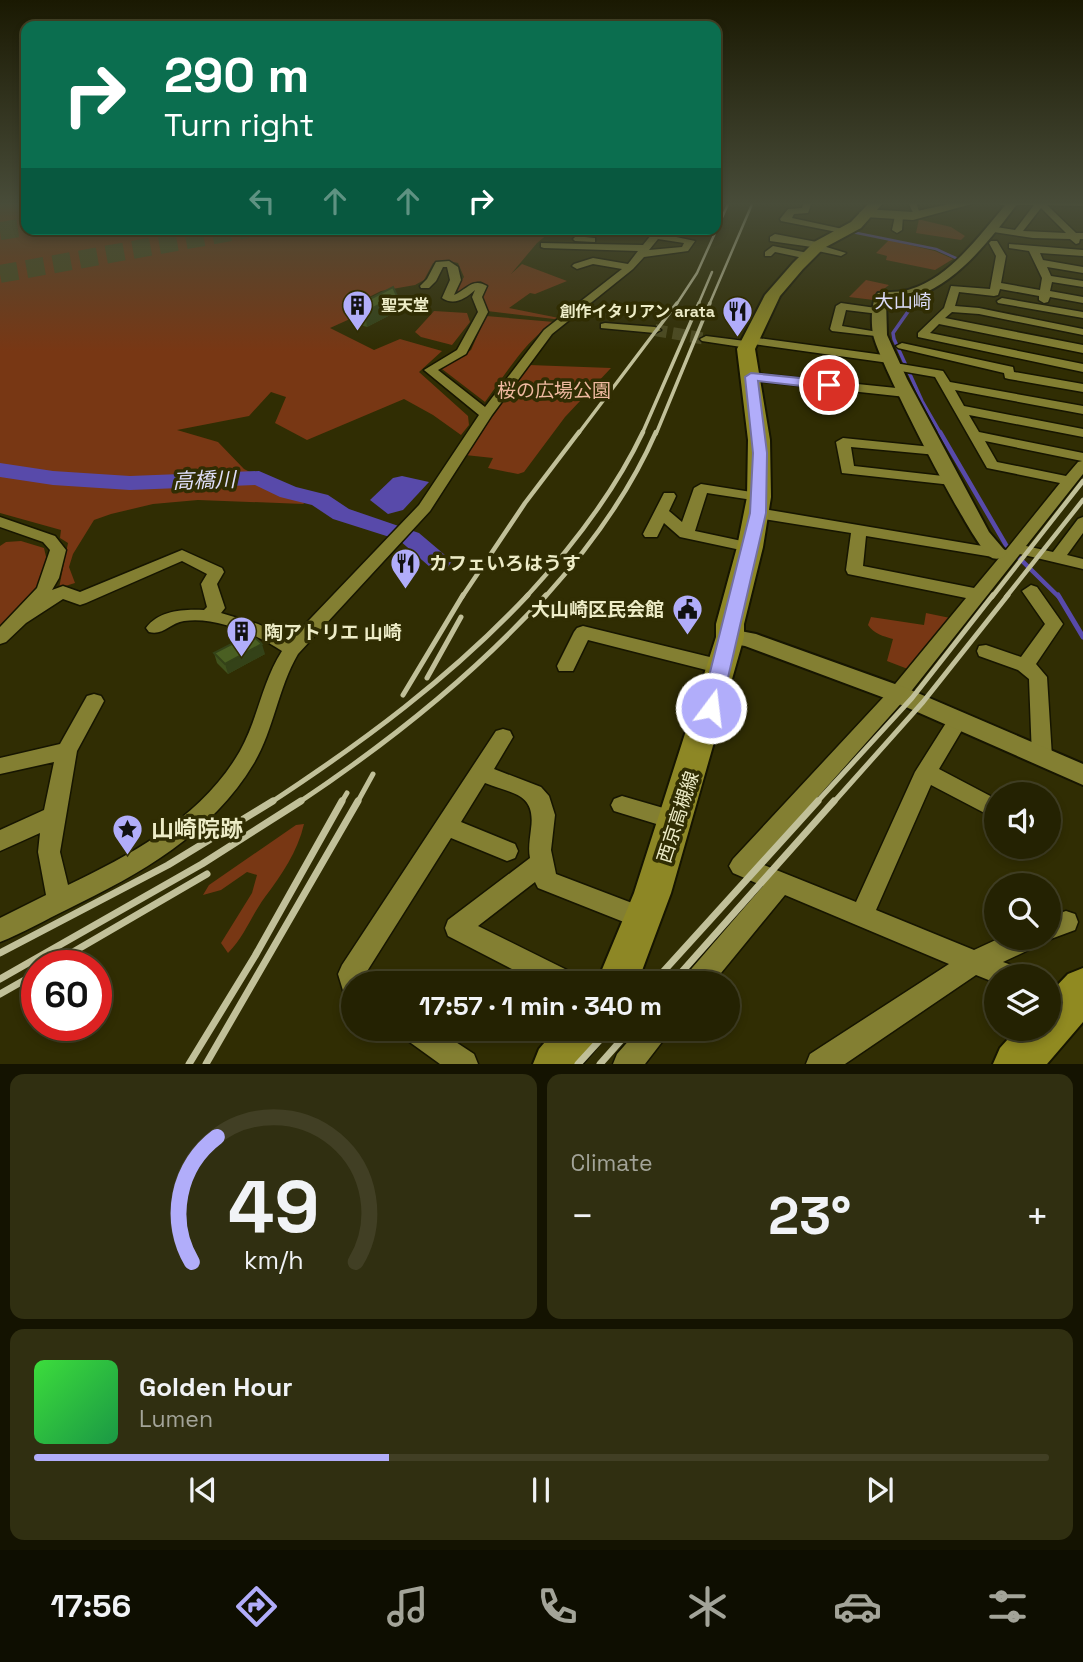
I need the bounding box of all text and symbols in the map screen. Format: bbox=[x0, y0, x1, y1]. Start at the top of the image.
text: 290 m bbox=[164, 44, 309, 106]
icon: right bbox=[49, 49, 140, 140]
text: Turn right bbox=[164, 105, 314, 145]
icon: left bbox=[243, 182, 281, 220]
icon: ahead bbox=[316, 182, 354, 220]
icon: ahead bbox=[389, 182, 427, 220]
icon: right bbox=[462, 182, 500, 220]
building icon: 聖天堂 bbox=[341, 288, 375, 332]
district label: 大山崎 bbox=[874, 289, 932, 314]
restaurant icon: 創作イタリアン arata bbox=[721, 294, 755, 338]
place label: 聖天堂 bbox=[381, 295, 429, 316]
place label: 創作イタリアン arata bbox=[560, 301, 715, 322]
pin bbox=[799, 355, 859, 415]
icon: arrive bbox=[810, 366, 848, 404]
park label: 桜の広場公園 bbox=[497, 378, 611, 403]
water label: 高橋川 bbox=[172, 465, 238, 495]
restaurant icon: カフェいろはうす bbox=[389, 546, 423, 590]
place label: カフェいろはうす bbox=[429, 551, 581, 576]
public building icon: 大山崎区民会館 bbox=[670, 592, 704, 636]
place label: 大山崎区民会館 bbox=[531, 597, 664, 622]
building icon: 陶アトリエ 山崎 bbox=[224, 615, 258, 659]
place label: 陶アトリエ 山崎 bbox=[264, 620, 402, 645]
position arrow bbox=[674, 671, 748, 745]
street label: 西京高槻線 bbox=[651, 768, 705, 866]
map controls bbox=[984, 782, 1061, 1041]
button: sound bbox=[984, 782, 1061, 859]
place icon: 山崎院跡 bbox=[111, 812, 145, 856]
place label: 山崎院跡 bbox=[151, 814, 243, 844]
button: search bbox=[984, 873, 1061, 950]
speed limit sign: 60 bbox=[21, 950, 112, 1041]
button: layers bbox=[984, 964, 1061, 1041]
text: 17:57 · 1 min · 340 m bbox=[419, 989, 662, 1023]
text: Climate bbox=[571, 1148, 653, 1178]
text: 49 bbox=[228, 1161, 319, 1254]
text: 23° bbox=[768, 1183, 851, 1249]
text: − bbox=[571, 1192, 594, 1240]
text: + bbox=[1025, 1192, 1049, 1240]
text: km/h bbox=[243, 1244, 303, 1276]
text: Golden Hour bbox=[139, 1370, 293, 1404]
text: Lumen bbox=[139, 1404, 213, 1434]
icon: previous bbox=[184, 1471, 222, 1509]
icon: pause bbox=[522, 1471, 560, 1509]
icon: next bbox=[861, 1471, 899, 1509]
icon: directions bbox=[232, 1582, 281, 1631]
icon: music bbox=[383, 1582, 432, 1631]
icon: phone bbox=[533, 1582, 582, 1631]
icon: climate bbox=[683, 1582, 732, 1631]
icon: car bbox=[833, 1582, 882, 1631]
icon: filters bbox=[983, 1582, 1032, 1631]
text: 17:56 bbox=[51, 1586, 131, 1626]

